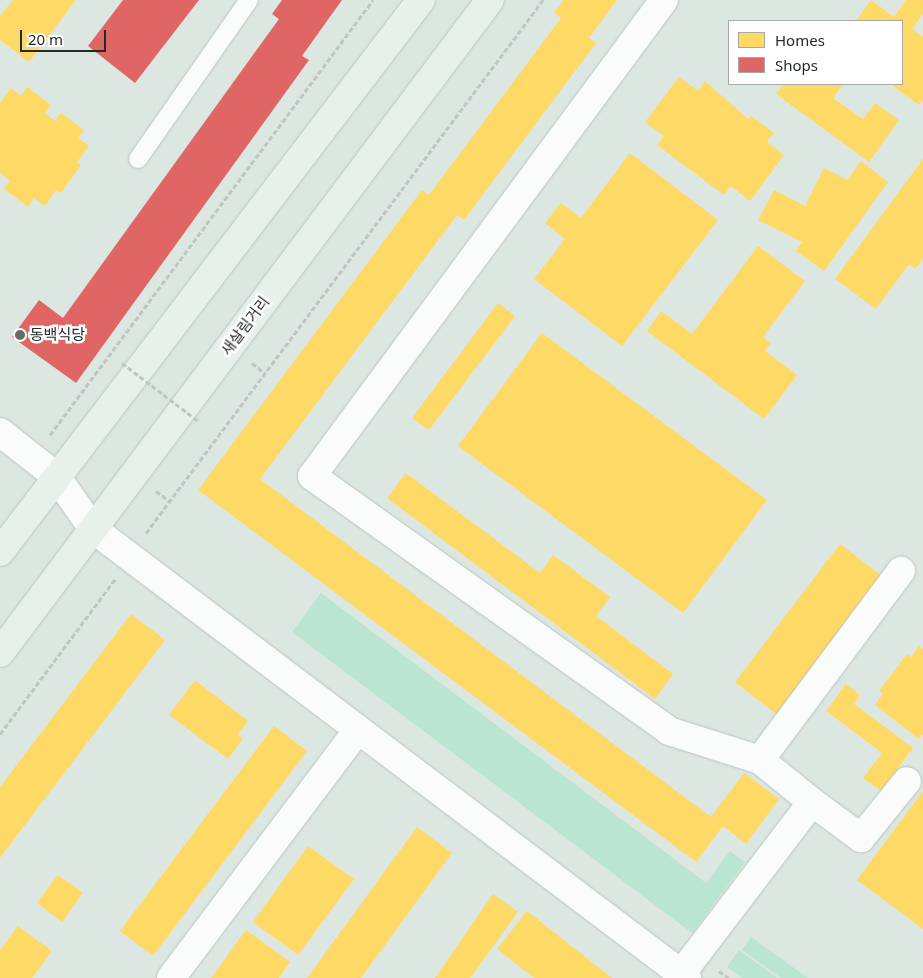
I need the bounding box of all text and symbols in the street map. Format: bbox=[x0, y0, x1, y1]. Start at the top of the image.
scale bar bbox=[22, 20, 109, 52]
legend bbox=[728, 20, 903, 85]
text: 20 m bbox=[28, 29, 63, 49]
text: Homes bbox=[775, 30, 825, 50]
text: Shops bbox=[775, 55, 818, 75]
street label: 새살림거리 bbox=[217, 293, 273, 359]
place label: 동백식당 bbox=[30, 326, 85, 344]
marker: 동백식당 bbox=[14, 329, 26, 341]

